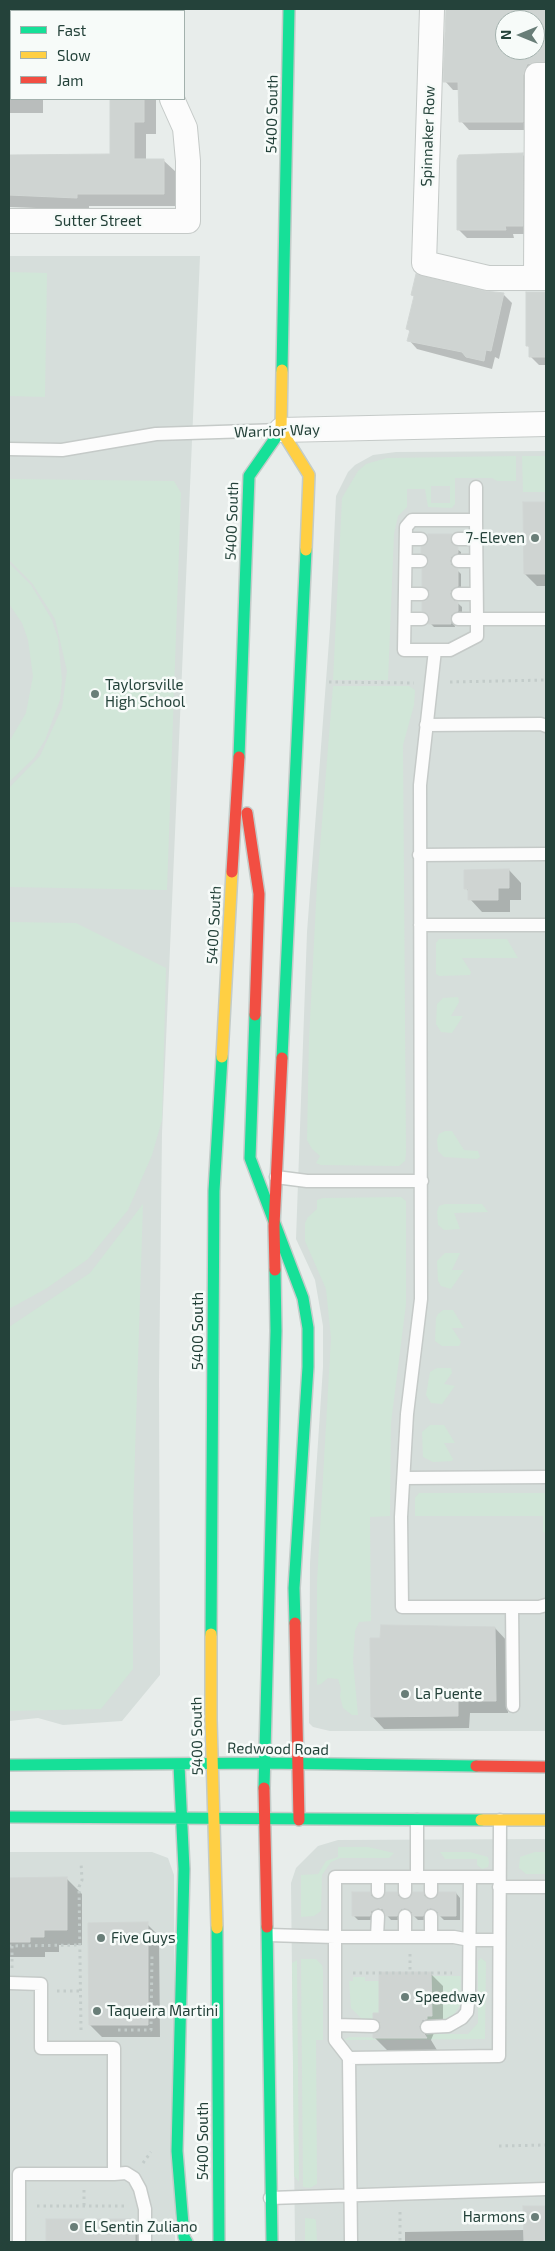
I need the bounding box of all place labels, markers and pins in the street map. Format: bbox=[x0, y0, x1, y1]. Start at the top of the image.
place label: 7-Eleven bbox=[465, 529, 525, 547]
marker: 7-Eleven bbox=[529, 532, 541, 544]
place label: Taylorsville High School bbox=[105, 676, 185, 711]
marker: Taylorsville High School bbox=[89, 688, 101, 700]
place label: La Puente bbox=[415, 1685, 482, 1703]
marker: La Puente bbox=[399, 1688, 411, 1700]
place label: Five Guys bbox=[111, 1929, 176, 1947]
marker: Five Guys bbox=[95, 1932, 107, 1944]
place label: Speedway bbox=[415, 1988, 485, 2006]
marker: Speedway bbox=[399, 1991, 411, 2003]
place label: Taqueira Martini bbox=[107, 2002, 218, 2020]
marker: Taqueira Martini bbox=[91, 2005, 103, 2017]
place label: Harmons bbox=[463, 2208, 525, 2226]
marker: Harmons bbox=[529, 2211, 541, 2223]
place label: El Sentin Zuliano bbox=[84, 2218, 198, 2236]
marker: El Sentin Zuliano bbox=[68, 2221, 80, 2233]

